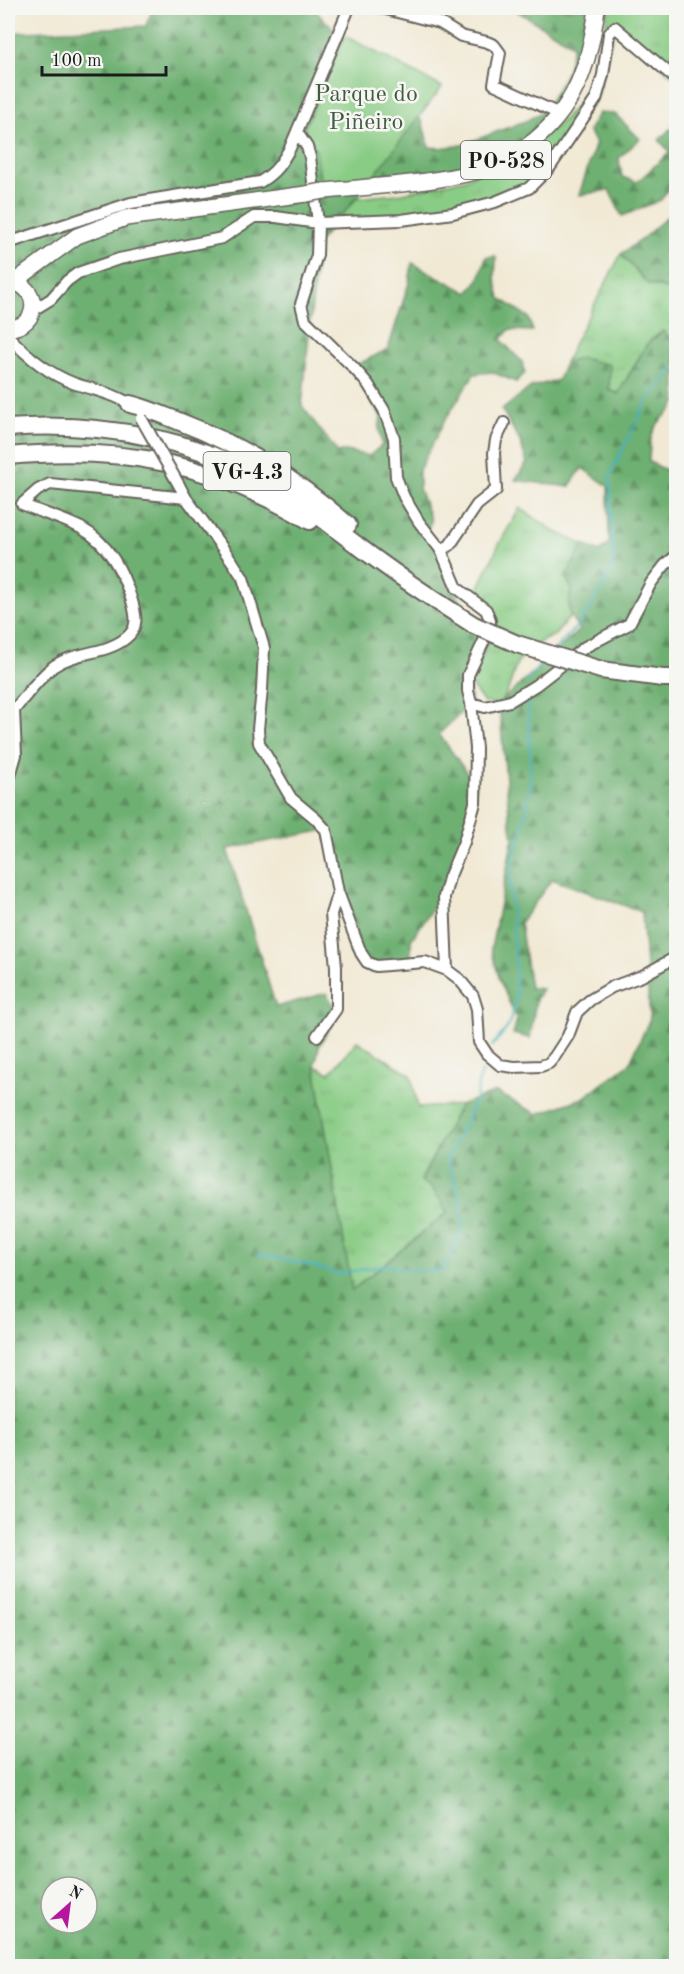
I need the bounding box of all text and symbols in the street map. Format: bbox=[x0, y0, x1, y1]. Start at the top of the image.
scale bar bbox=[42, 39, 166, 77]
text: 100 m bbox=[51, 52, 102, 70]
park label: Parque do Piñeiro bbox=[314, 83, 418, 135]
road number: PO-528 bbox=[461, 141, 551, 179]
road number: VG-4.3 bbox=[204, 452, 290, 490]
north arrow bbox=[39, 1875, 99, 1935]
text: N bbox=[66, 1884, 85, 1904]

